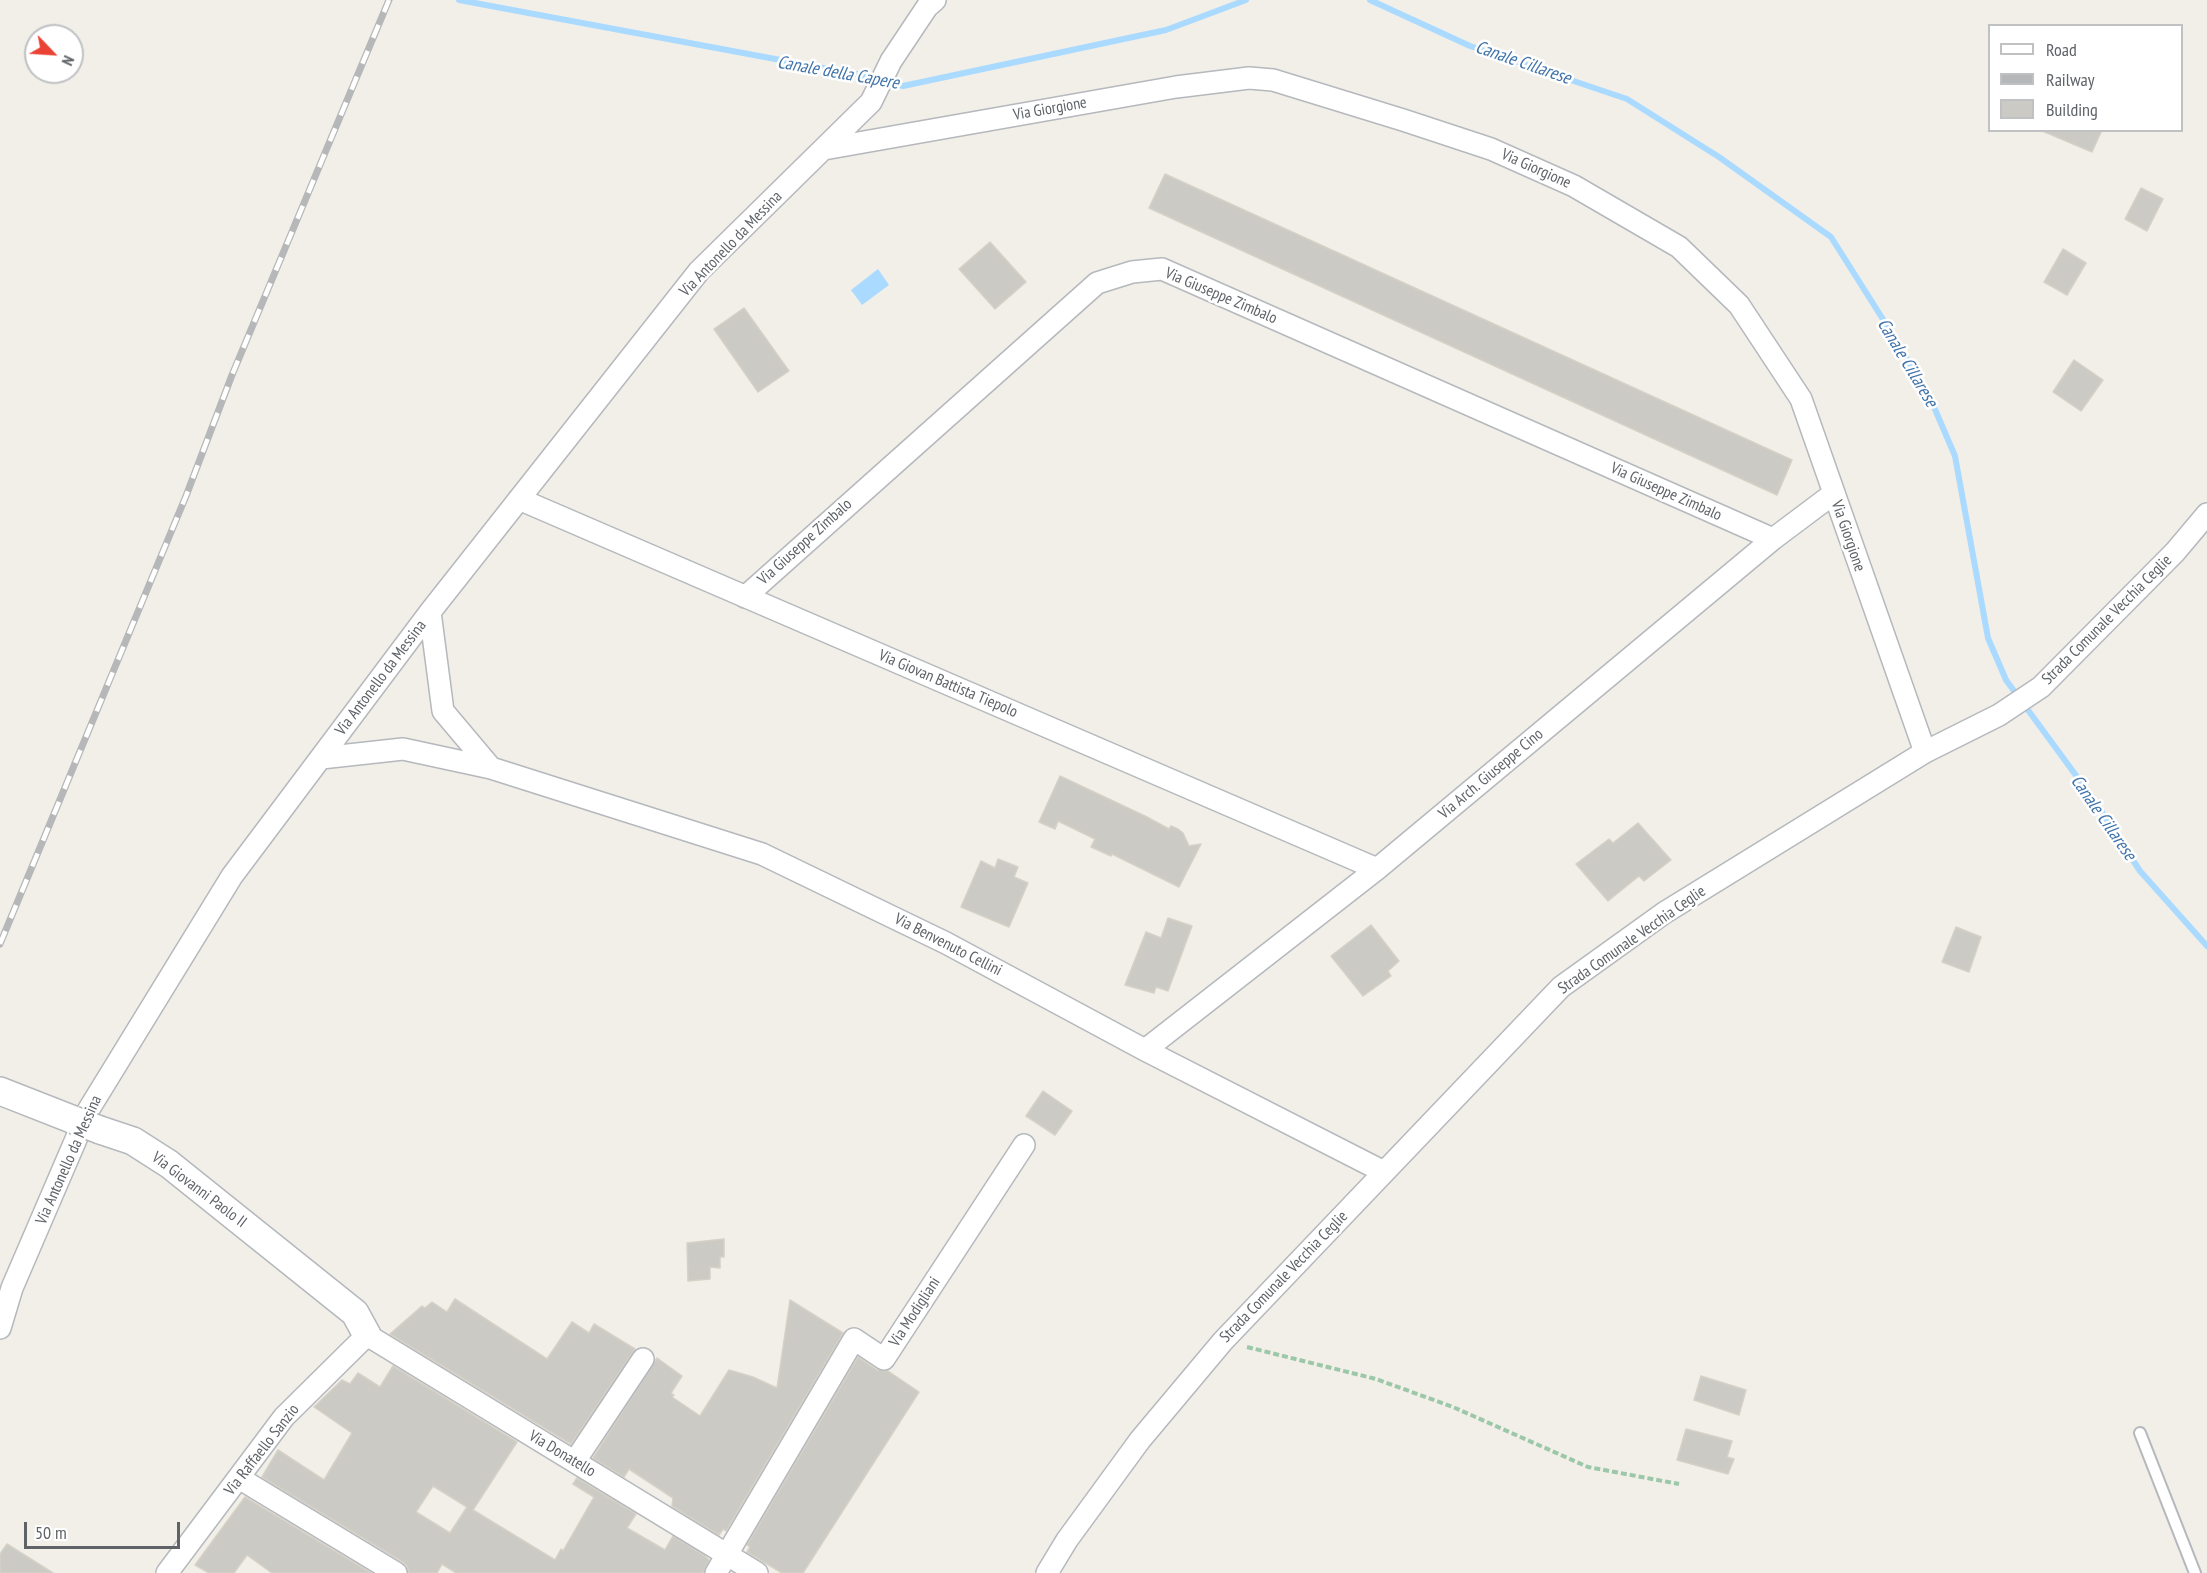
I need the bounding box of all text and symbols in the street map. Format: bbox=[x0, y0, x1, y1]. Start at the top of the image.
north arrow bbox=[24, 24, 84, 84]
legend bbox=[1988, 24, 2183, 132]
water label: Canale Cillarese bbox=[1473, 37, 1573, 89]
text: Road bbox=[2046, 38, 2077, 61]
water label: Canale della Capere bbox=[775, 52, 901, 94]
text: N bbox=[58, 53, 79, 69]
text: Railway bbox=[2046, 68, 2095, 91]
street label: Via Giorgione bbox=[1012, 93, 1088, 125]
text: Building bbox=[2046, 98, 2098, 121]
street label: Via Giorgione bbox=[1498, 145, 1574, 193]
street label: Via Antonello da Messina bbox=[676, 187, 786, 301]
street label: Via Giuseppe Zimbalo bbox=[1162, 264, 1280, 328]
water label: Canale Cillarese bbox=[1872, 315, 1942, 411]
street label: Via Giuseppe Zimbalo bbox=[1607, 459, 1725, 525]
street label: Via Giuseppe Zimbalo bbox=[754, 495, 856, 589]
street label: Via Giorgione bbox=[1827, 498, 1869, 574]
street label: Strada Comunale Vecchia Ceglie bbox=[2038, 551, 2176, 689]
street label: Via Antonello da Messina bbox=[331, 617, 431, 739]
street label: Via Giovan Battista Tiepolo bbox=[876, 646, 1020, 722]
street label: Via Arch. Giuseppe Cino bbox=[1435, 725, 1547, 823]
water label: Canale Cillarese bbox=[2066, 771, 2140, 865]
street label: Strada Comunale Vecchia Ceglie bbox=[1555, 882, 1709, 998]
street label: Via Benvenuto Cellini bbox=[891, 910, 1005, 980]
street label: Via Antonello da Messina bbox=[32, 1093, 106, 1227]
street label: Via Giovanni Paolo II bbox=[148, 1148, 250, 1232]
street label: Strada Comunale Vecchia Ceglie bbox=[1216, 1207, 1352, 1347]
street label: Via Modigliani bbox=[885, 1274, 945, 1350]
street label: Via Raffaello Sanzio bbox=[221, 1401, 303, 1499]
street label: Via Donatello bbox=[525, 1427, 599, 1481]
scale bar bbox=[27, 1510, 183, 1548]
text: 50 m bbox=[35, 1521, 67, 1544]

